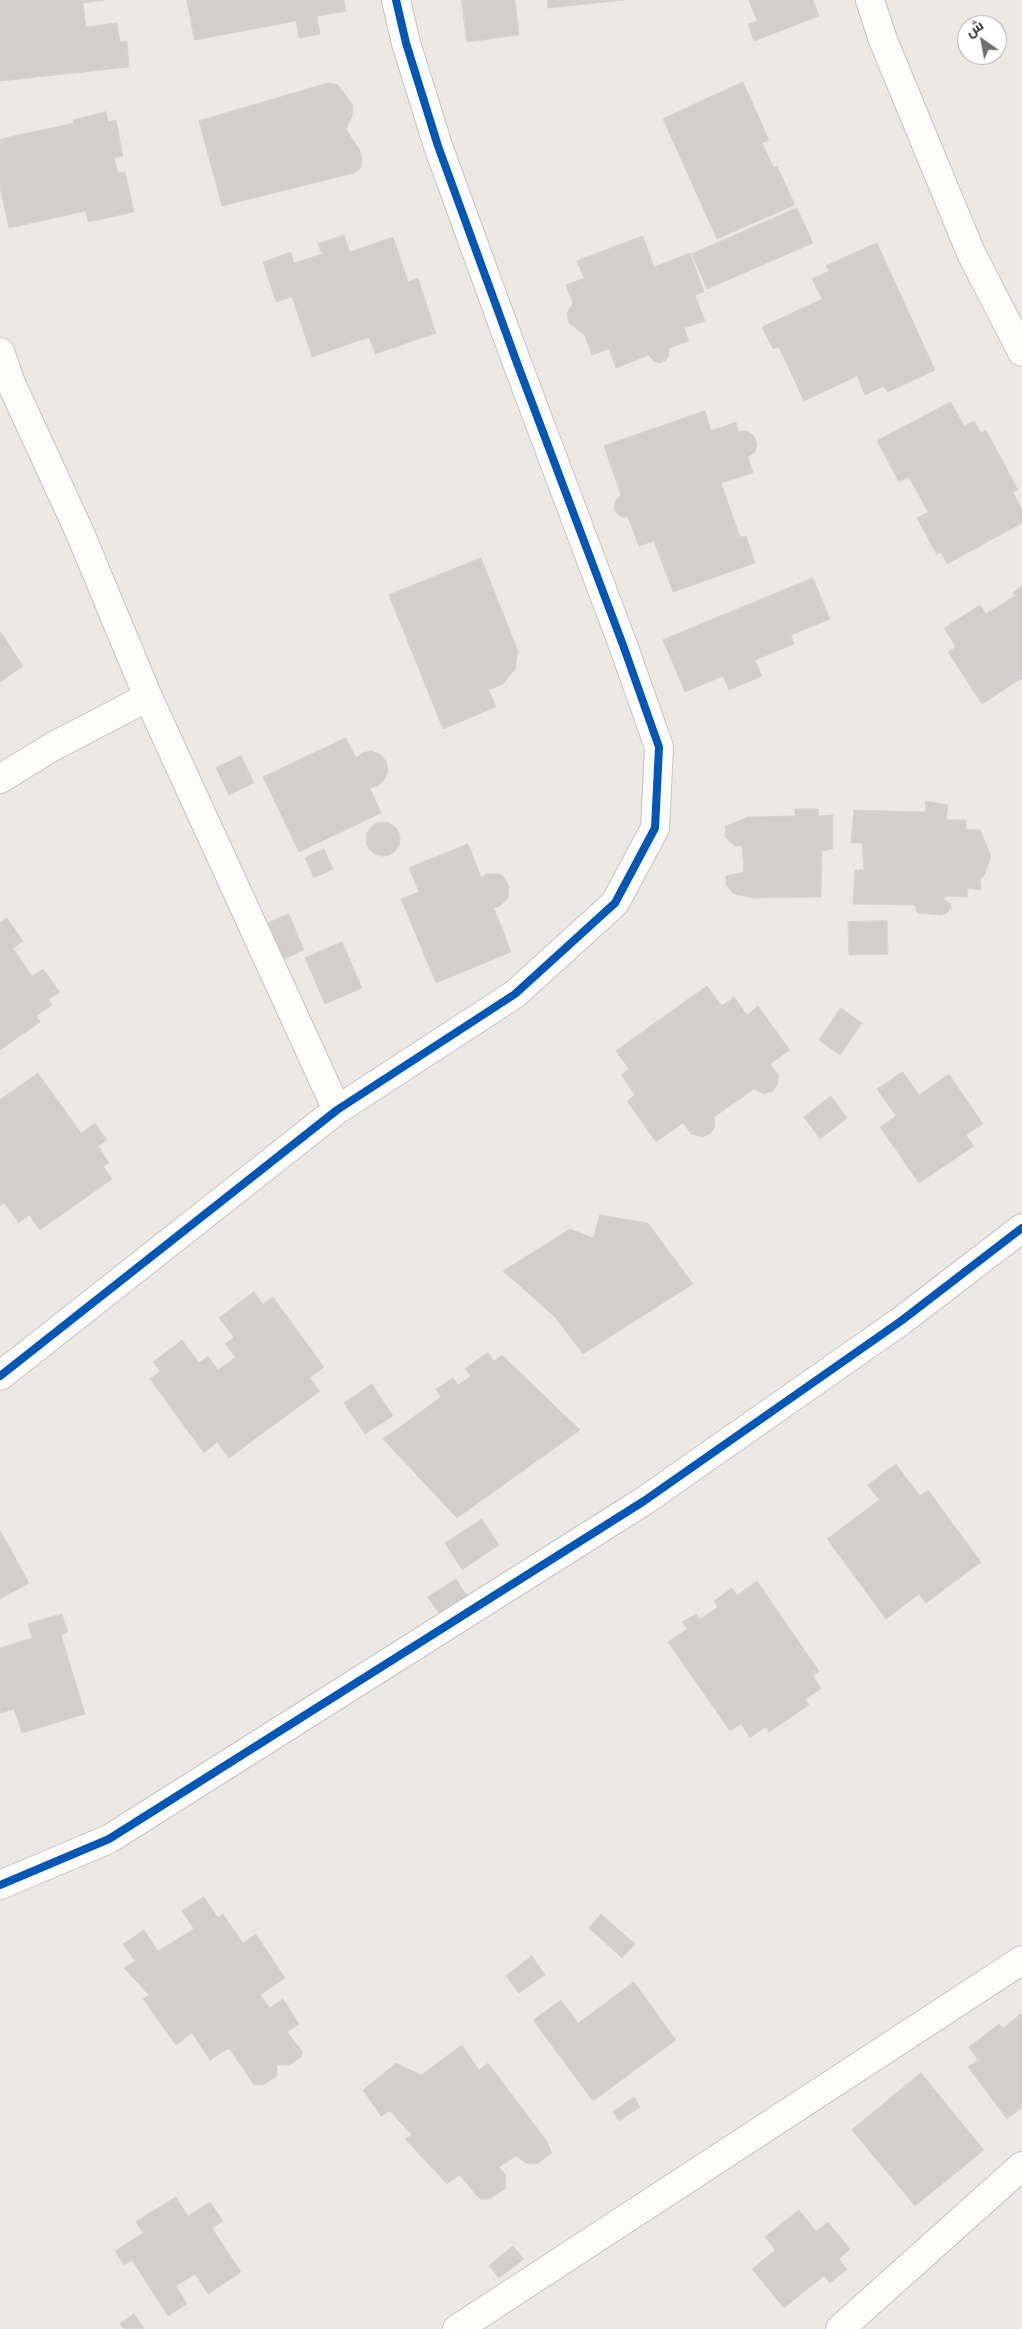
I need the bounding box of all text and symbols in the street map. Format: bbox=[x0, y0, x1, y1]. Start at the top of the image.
north arrow bbox=[957, 15, 1007, 65]
text: ش bbox=[962, 16, 987, 41]

